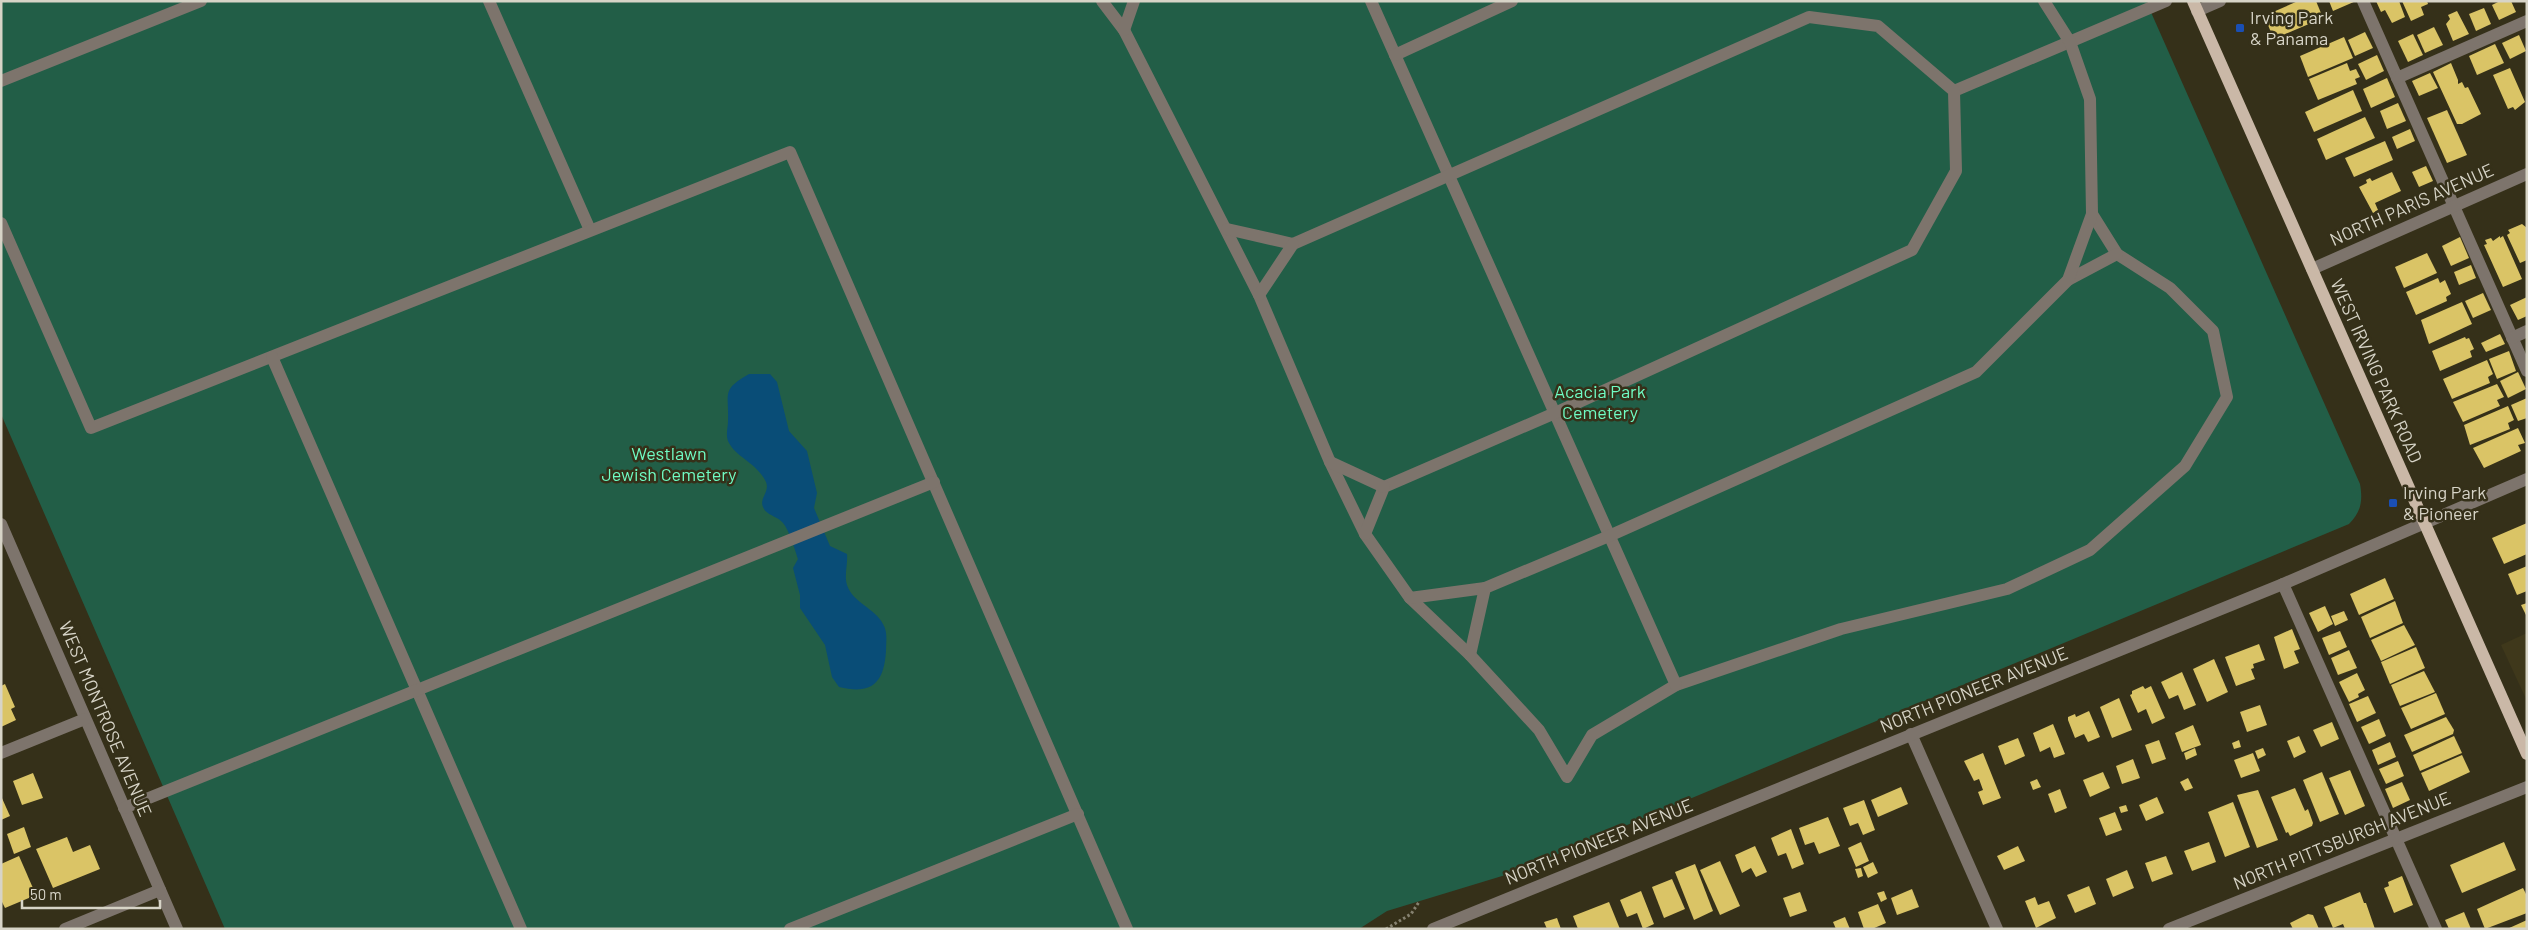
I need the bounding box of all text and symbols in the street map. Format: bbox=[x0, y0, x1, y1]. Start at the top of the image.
place label: Irving Park & Panama bbox=[2250, 6, 2333, 49]
marker: Irving Park & Panama bbox=[2234, 22, 2246, 34]
street label: NORTH PARIS AVENUE bbox=[2326, 158, 2497, 250]
street label: WEST IRVING PARK ROAD bbox=[2326, 275, 2427, 466]
park label: Acacia Park Cemetery bbox=[1554, 380, 1646, 423]
park label: Westlawn Jewish Cemetery bbox=[601, 442, 737, 485]
place label: Irving Park & Pioneer bbox=[2403, 481, 2486, 524]
marker: Irving Park & Pioneer bbox=[2387, 497, 2399, 509]
street label: WEST MONTROSE AVENUE bbox=[55, 618, 157, 820]
street label: NORTH PIONEER AVENUE bbox=[1876, 641, 2071, 737]
street label: NORTH PITTSBURGH AVENUE bbox=[2230, 786, 2454, 894]
street label: NORTH PIONEER AVENUE bbox=[1501, 793, 1696, 889]
scale bar bbox=[22, 878, 160, 910]
text: 50 m bbox=[30, 885, 62, 903]

